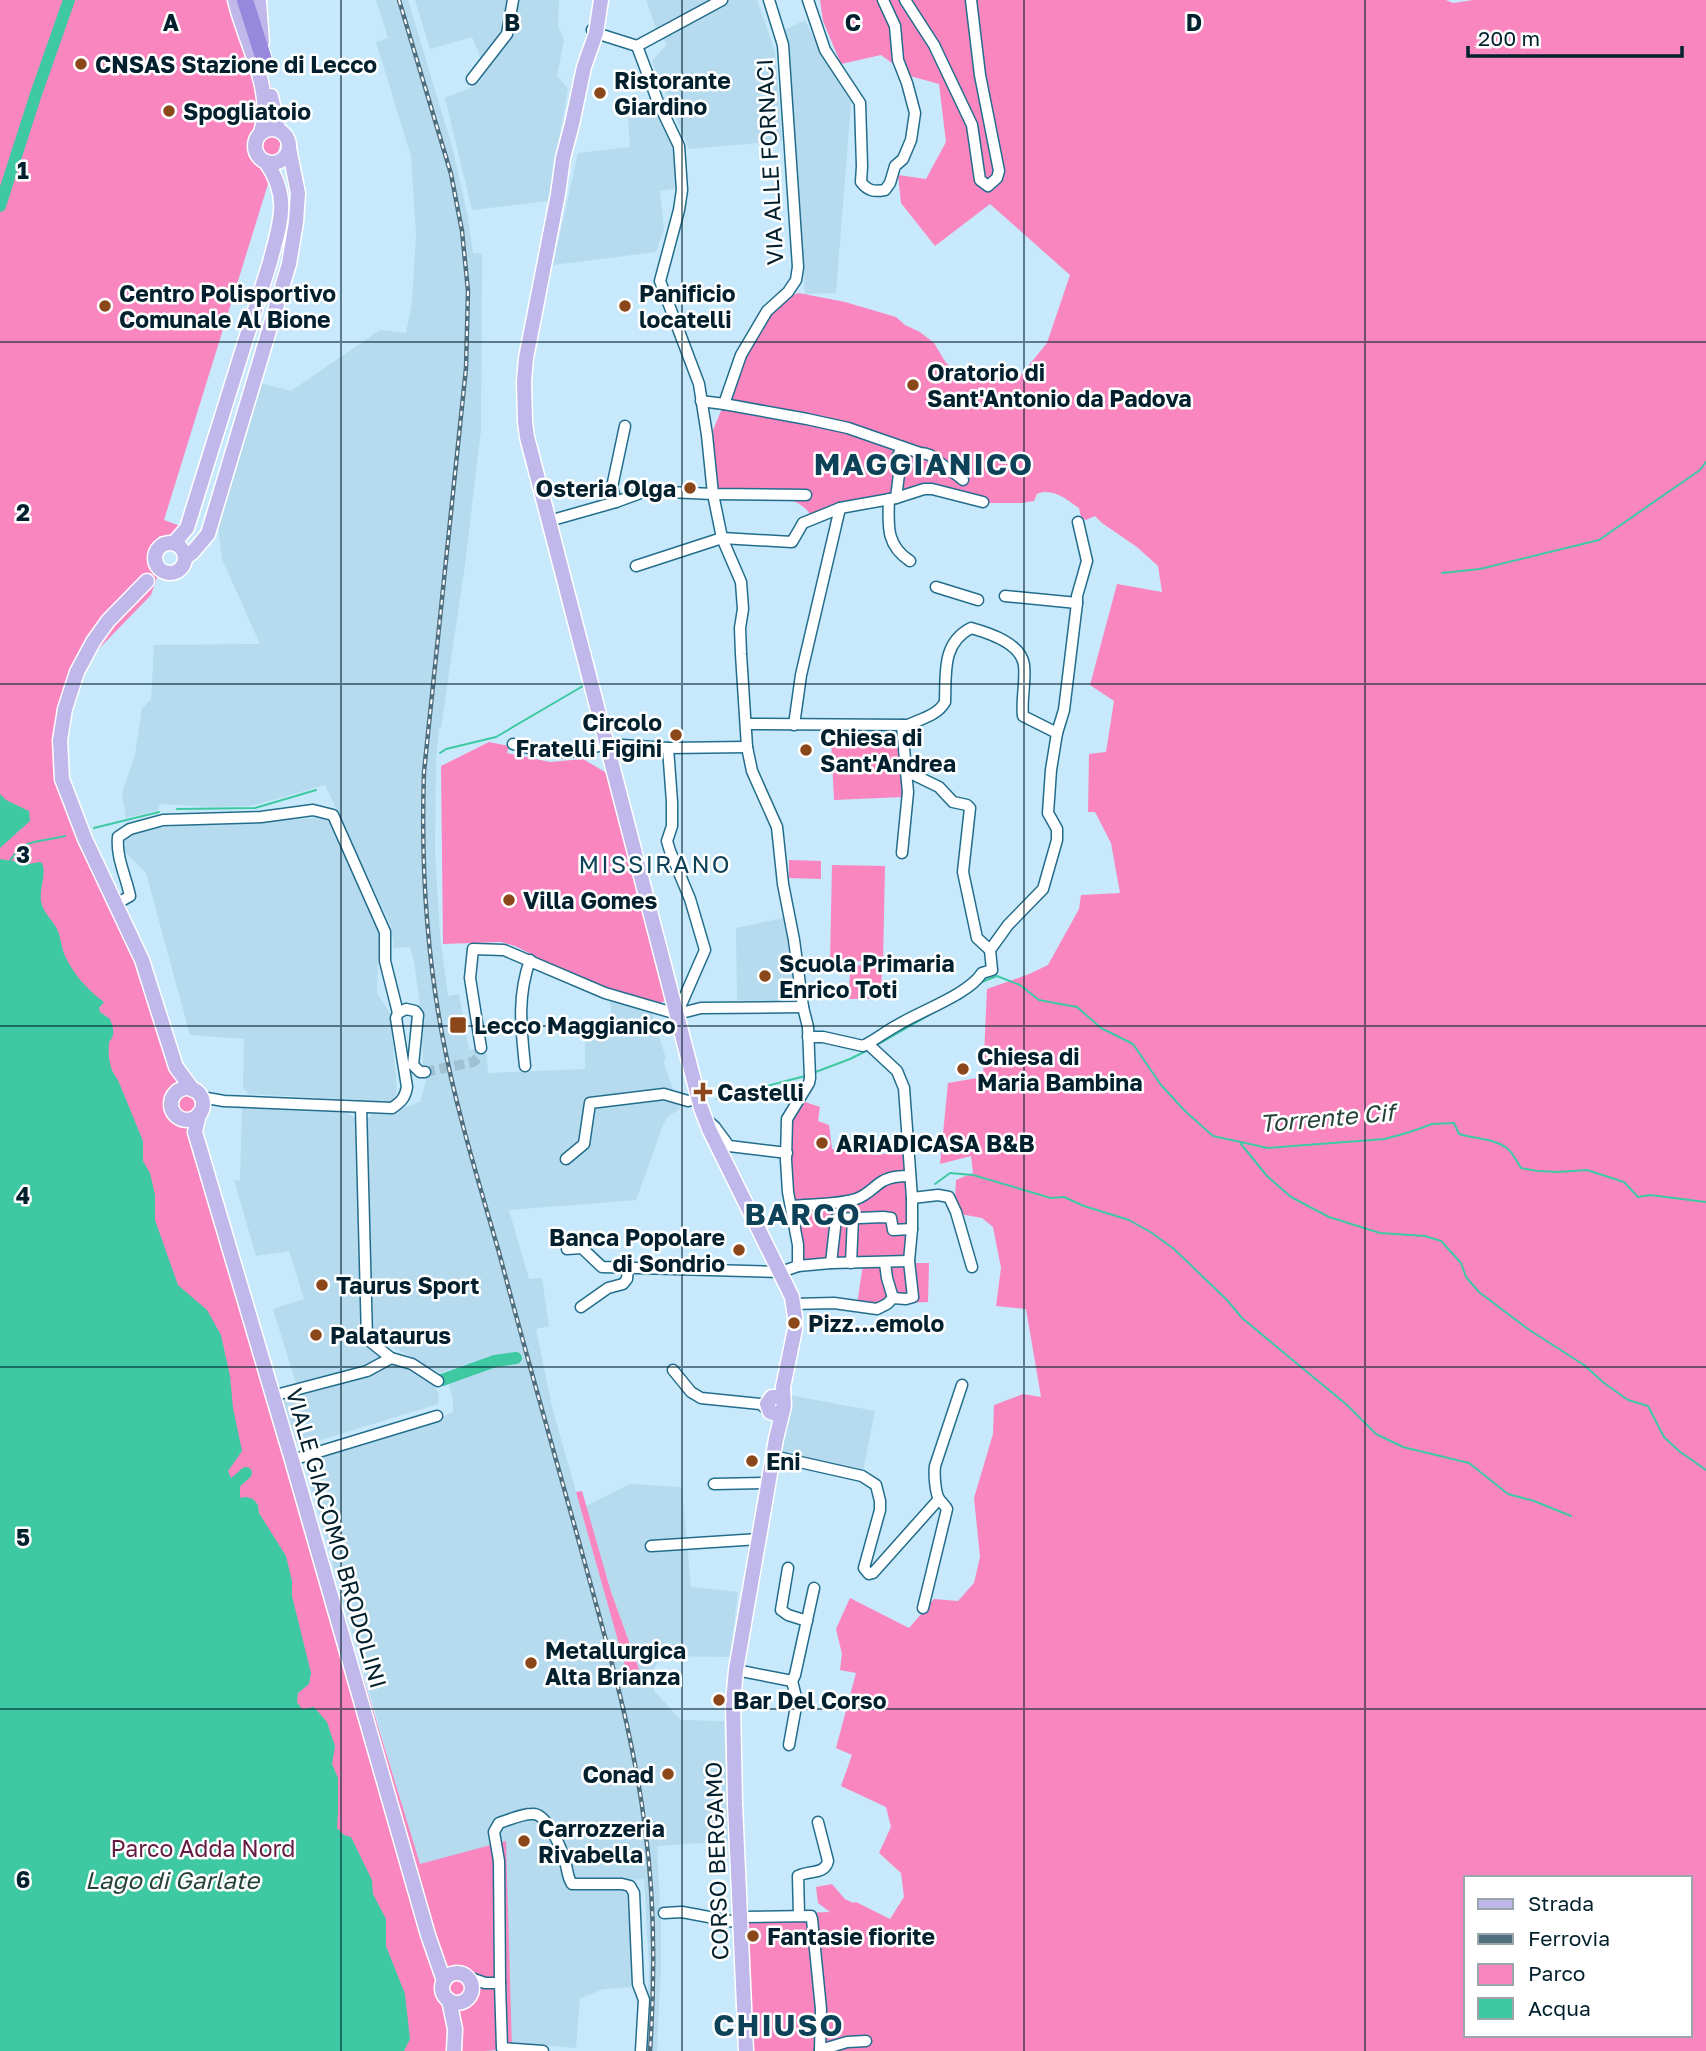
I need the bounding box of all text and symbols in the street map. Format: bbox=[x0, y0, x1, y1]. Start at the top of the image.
text: A bbox=[163, 8, 180, 36]
text: B bbox=[504, 8, 520, 36]
text: C bbox=[845, 8, 861, 36]
text: D bbox=[1186, 8, 1202, 36]
scale bar bbox=[1468, 14, 1682, 58]
text: 200 m bbox=[1478, 25, 1540, 51]
place label: CNSAS Stazione di Lecco bbox=[95, 50, 377, 78]
marker: CNSAS Stazione di Lecco bbox=[73, 56, 89, 72]
street label: VIA ALLE FORNACI bbox=[750, 58, 788, 266]
place label: Ristorante Giardino bbox=[614, 66, 731, 120]
marker: Ristorante Giardino bbox=[592, 85, 608, 101]
place label: Spogliatoio bbox=[183, 97, 311, 125]
marker: Spogliatoio bbox=[161, 103, 177, 119]
text: 1 bbox=[17, 156, 29, 184]
place label: Centro Polisportivo Comunale Al Bione bbox=[119, 279, 336, 333]
place label: Panificio locatelli bbox=[639, 279, 736, 333]
marker: Centro Polisportivo Comunale Al Bione bbox=[97, 298, 113, 314]
marker: Panificio locatelli bbox=[617, 298, 633, 314]
place label: Oratorio di Sant'Antonio da Padova bbox=[927, 358, 1192, 412]
marker: Oratorio di Sant'Antonio da Padova bbox=[905, 377, 921, 393]
district label: MAGGIANICO bbox=[814, 446, 1034, 482]
place label: Osteria Olga bbox=[536, 474, 676, 502]
marker: Osteria Olga bbox=[682, 480, 698, 496]
text: 2 bbox=[16, 498, 30, 526]
place label: Circolo Fratelli Figini bbox=[515, 708, 662, 762]
place label: Chiesa di Sant'Andrea bbox=[820, 723, 956, 777]
marker: Circolo Fratelli Figini bbox=[668, 727, 684, 743]
marker: Chiesa di Sant'Andrea bbox=[798, 742, 814, 758]
text: 3 bbox=[16, 840, 30, 868]
district label: MISSIRANO bbox=[579, 849, 731, 878]
place label: Villa Gomes bbox=[523, 886, 658, 914]
marker: Villa Gomes bbox=[501, 892, 517, 908]
place label: Scuola Primaria Enrico Toti bbox=[779, 949, 955, 1003]
marker: Scuola Primaria Enrico Toti bbox=[757, 968, 773, 984]
place label: Lecco Maggianico bbox=[474, 1011, 676, 1039]
marker: Lecco Maggianico bbox=[448, 1015, 468, 1035]
place label: Chiesa di Maria Bambina bbox=[977, 1042, 1143, 1096]
marker: Chiesa di Maria Bambina bbox=[955, 1061, 971, 1077]
place label: Castelli bbox=[717, 1078, 804, 1106]
marker: Castelli bbox=[695, 1084, 711, 1100]
water label: Torrente Cif bbox=[1258, 1096, 1400, 1137]
place label: ARIADICASA B&B bbox=[836, 1129, 1035, 1157]
marker: ARIADICASA B&B bbox=[814, 1135, 830, 1151]
text: 4 bbox=[16, 1181, 30, 1209]
district label: BARCO bbox=[744, 1196, 862, 1232]
place label: Banca Popolare di Sondrio bbox=[549, 1223, 725, 1277]
marker: Banca Popolare di Sondrio bbox=[731, 1242, 747, 1258]
place label: Taurus Sport bbox=[336, 1271, 479, 1299]
marker: Taurus Sport bbox=[314, 1277, 330, 1293]
place label: Pizz...emolo bbox=[808, 1309, 945, 1337]
marker: Pizz...emolo bbox=[786, 1315, 802, 1331]
place label: Palataurus bbox=[330, 1321, 451, 1349]
marker: Palataurus bbox=[308, 1327, 324, 1343]
street label: VIALE GIACOMO BRODOLINI bbox=[281, 1385, 393, 1691]
place label: Eni bbox=[766, 1447, 801, 1475]
marker: Eni bbox=[744, 1453, 760, 1469]
text: 5 bbox=[16, 1523, 30, 1551]
place label: Metallurgica Alta Brianza bbox=[545, 1636, 686, 1690]
marker: Metallurgica Alta Brianza bbox=[523, 1655, 539, 1671]
place label: Bar Del Corso bbox=[733, 1686, 887, 1714]
marker: Bar Del Corso bbox=[711, 1692, 727, 1708]
place label: Conad bbox=[582, 1760, 654, 1788]
street label: CORSO BERGAMO bbox=[699, 1761, 733, 1961]
marker: Conad bbox=[660, 1766, 676, 1782]
place label: Carrozzeria Rivabella bbox=[538, 1814, 665, 1868]
marker: Carrozzeria Rivabella bbox=[516, 1833, 532, 1849]
park label: Parco Adda Nord bbox=[110, 1834, 296, 1862]
text: 6 bbox=[16, 1865, 30, 1893]
water label: Lago di Garlate bbox=[85, 1865, 261, 1895]
legend bbox=[1464, 1876, 1692, 2037]
text: Strada bbox=[1528, 1890, 1594, 1916]
place label: Fantasie fiorite bbox=[767, 1922, 935, 1950]
text: Ferrovia bbox=[1528, 1925, 1610, 1951]
marker: Fantasie fiorite bbox=[745, 1928, 761, 1944]
text: Parco bbox=[1528, 1960, 1585, 1986]
text: Acqua bbox=[1528, 1995, 1591, 2021]
district label: CHIUSO bbox=[713, 2007, 845, 2043]

